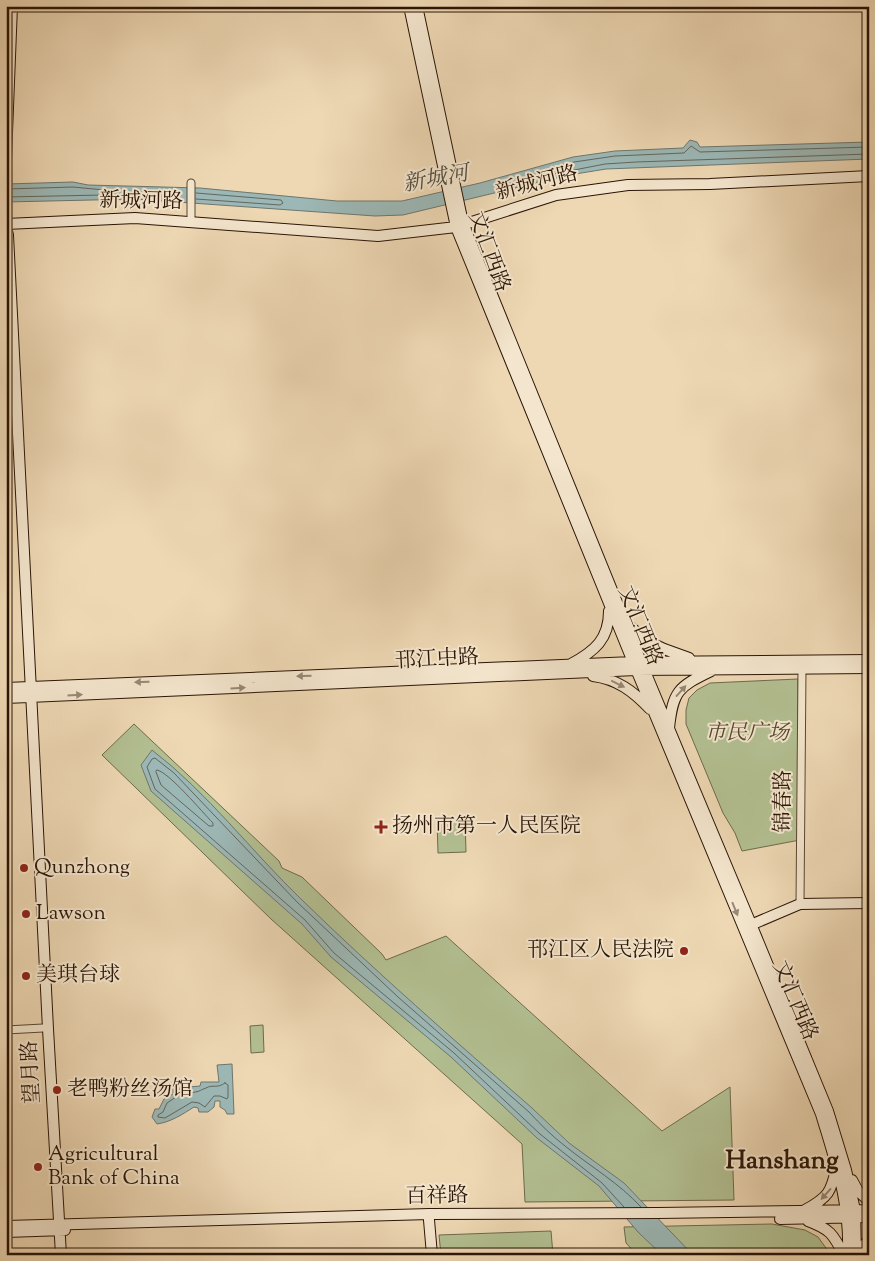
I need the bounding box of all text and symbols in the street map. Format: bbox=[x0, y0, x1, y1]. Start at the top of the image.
water label: 新城河 bbox=[401, 158, 475, 201]
street label: 新城河路 bbox=[493, 159, 581, 209]
street label: 新城河路 bbox=[99, 186, 183, 218]
street label: 文汇西路 bbox=[460, 207, 516, 297]
street label: 文汇西路 bbox=[609, 581, 669, 671]
street label: 邗江中路 bbox=[394, 643, 480, 677]
one-way arrow bbox=[296, 672, 312, 680]
one-way arrow bbox=[134, 679, 150, 687]
one-way arrow bbox=[611, 679, 626, 688]
one-way arrow bbox=[230, 683, 246, 691]
one-way arrow bbox=[675, 685, 686, 697]
one-way arrow bbox=[67, 691, 83, 699]
park label: 市民广场 bbox=[705, 719, 791, 749]
street label: 锦春路 bbox=[769, 770, 799, 833]
place label: 扬州市第一人民医院 bbox=[392, 812, 581, 842]
marker: 扬州市第一人民医院 bbox=[374, 820, 388, 834]
place label: Qunzhong bbox=[34, 853, 130, 883]
marker: Qunzhong bbox=[18, 862, 30, 874]
place label: Lawson bbox=[36, 899, 106, 929]
one-way arrow bbox=[731, 902, 739, 917]
marker: Lawson bbox=[20, 908, 32, 920]
place label: 邗江区人民法院 bbox=[527, 936, 674, 966]
marker: 邗江区人民法院 bbox=[678, 945, 690, 957]
street label: 文汇西路 bbox=[764, 956, 824, 1046]
place label: 美琪台球 bbox=[36, 961, 120, 991]
marker: 美琪台球 bbox=[20, 970, 32, 982]
street label: 望月路 bbox=[15, 1040, 49, 1104]
place label: 老鸭粉丝汤馆 bbox=[67, 1075, 193, 1105]
marker: 老鸭粉丝汤馆 bbox=[51, 1084, 63, 1096]
place label: Agricultural Bank of China bbox=[48, 1140, 180, 1194]
district label: Hanshang bbox=[725, 1143, 839, 1180]
marker: Agricultural Bank of China bbox=[32, 1161, 44, 1173]
street label: 百祥路 bbox=[405, 1181, 469, 1213]
one-way arrow bbox=[820, 1187, 832, 1199]

